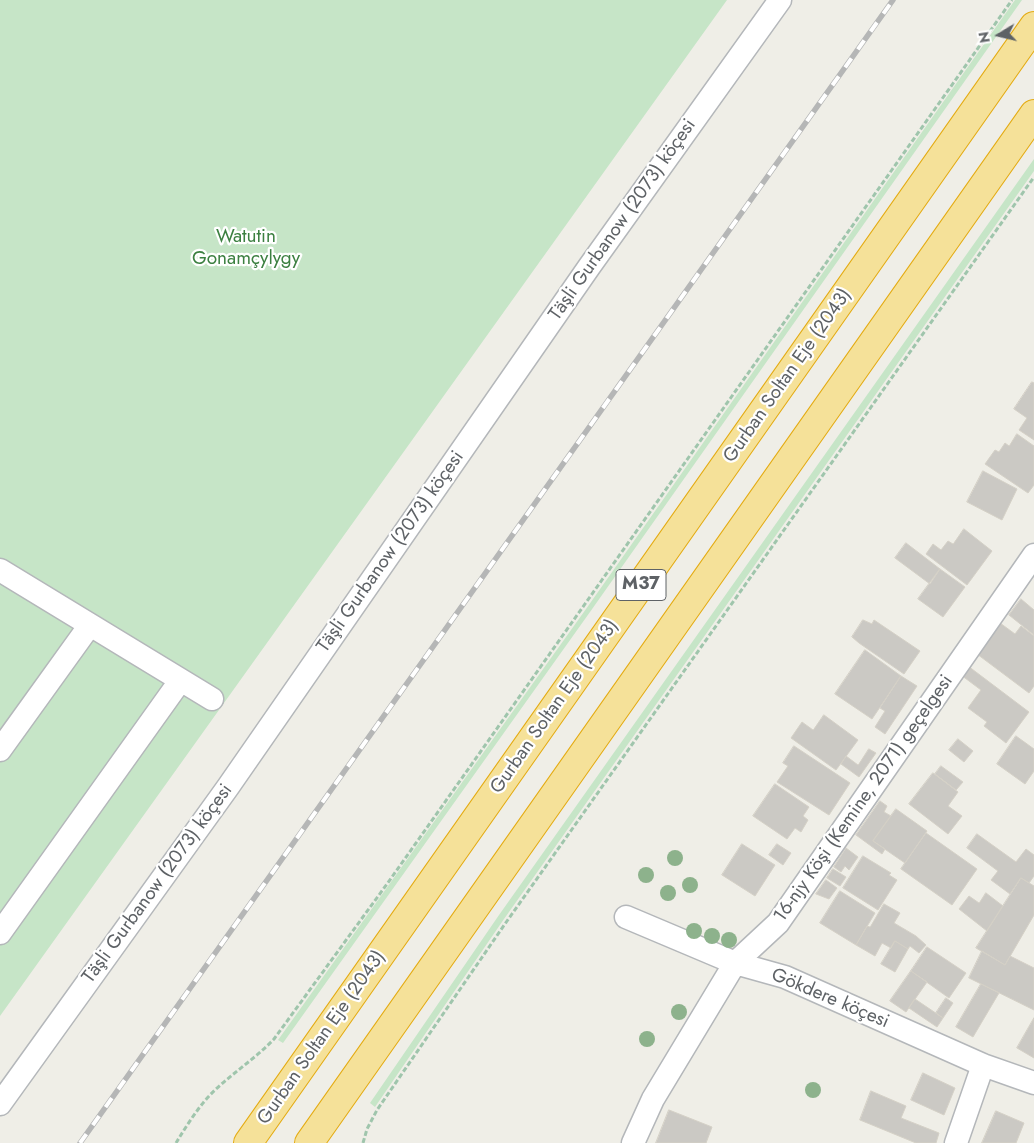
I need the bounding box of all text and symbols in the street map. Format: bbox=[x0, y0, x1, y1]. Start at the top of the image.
north arrow bbox=[974, 10, 1024, 60]
text: N bbox=[973, 30, 995, 44]
street label: Täşli Gurbanow (2073) köçesi bbox=[545, 115, 701, 325]
park label: Watutin Gonamçylygy bbox=[192, 226, 300, 270]
street label: Gurban Soltan Eje (2043) bbox=[719, 284, 857, 468]
street label: Täşli Gurbanow (2073) köçesi bbox=[313, 447, 469, 657]
road number: M37 bbox=[616, 570, 666, 600]
street label: Gurban Soltan Eje (2043) bbox=[486, 615, 624, 799]
street label: 16-njy Köşi (Kemine, 2071) geçelgesi bbox=[770, 671, 958, 927]
street label: Täşli Gurbanow (2073) köçesi bbox=[78, 780, 238, 988]
street label: Gurban Soltan Eje (2043) bbox=[253, 946, 391, 1130]
street label: Gökdere köçesi bbox=[768, 964, 892, 1034]

